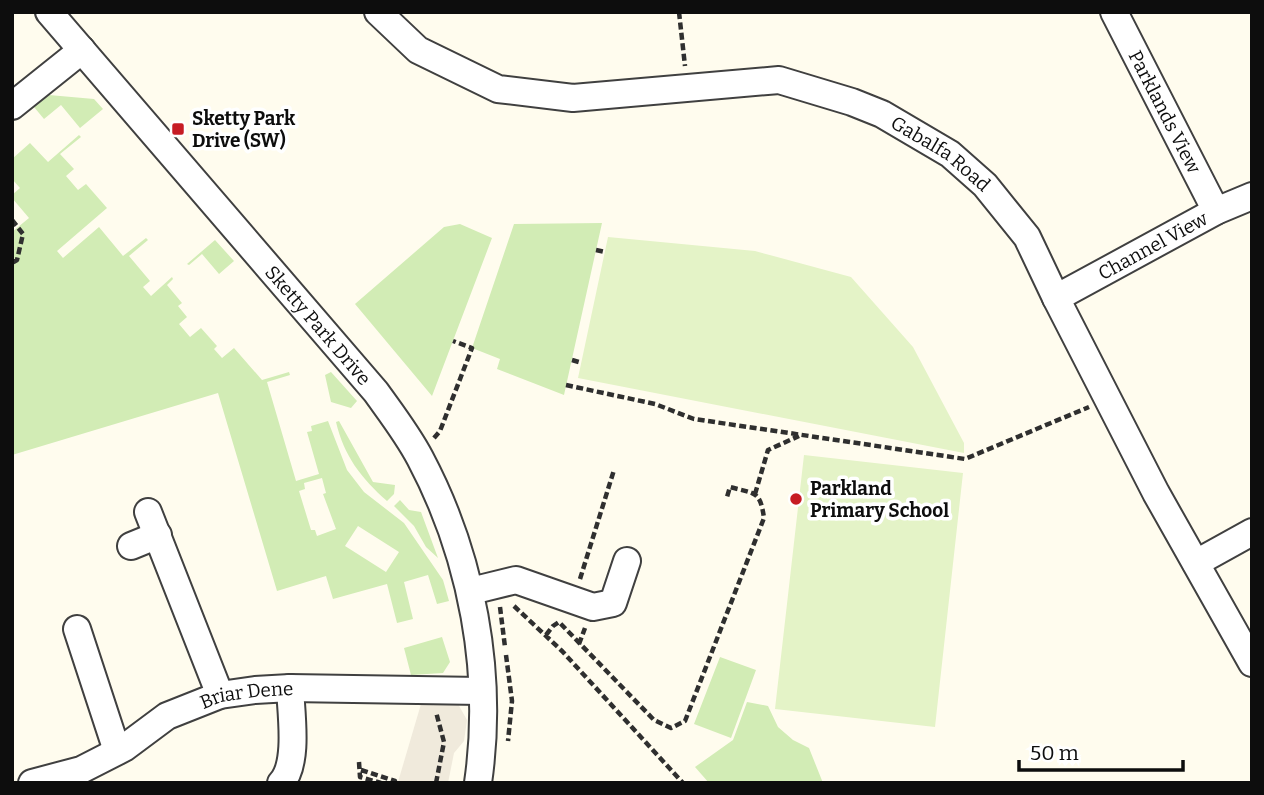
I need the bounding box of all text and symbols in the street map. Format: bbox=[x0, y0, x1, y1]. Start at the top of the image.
street label: Parklands View bbox=[1124, 47, 1206, 178]
place label: Sketty Park Drive (SW) bbox=[192, 107, 296, 152]
street label: Gabalfa Road bbox=[887, 111, 995, 196]
marker: Sketty Park Drive (SW) bbox=[170, 121, 186, 137]
street label: Channel View bbox=[1094, 207, 1212, 285]
street label: Sketty Park Drive bbox=[260, 261, 376, 390]
place label: Parkland Primary School bbox=[810, 477, 949, 522]
marker: Parkland Primary School bbox=[788, 491, 804, 507]
street label: Briar Dene bbox=[197, 677, 294, 714]
scale bar bbox=[1019, 728, 1184, 772]
text: 50 m bbox=[1030, 740, 1079, 766]

